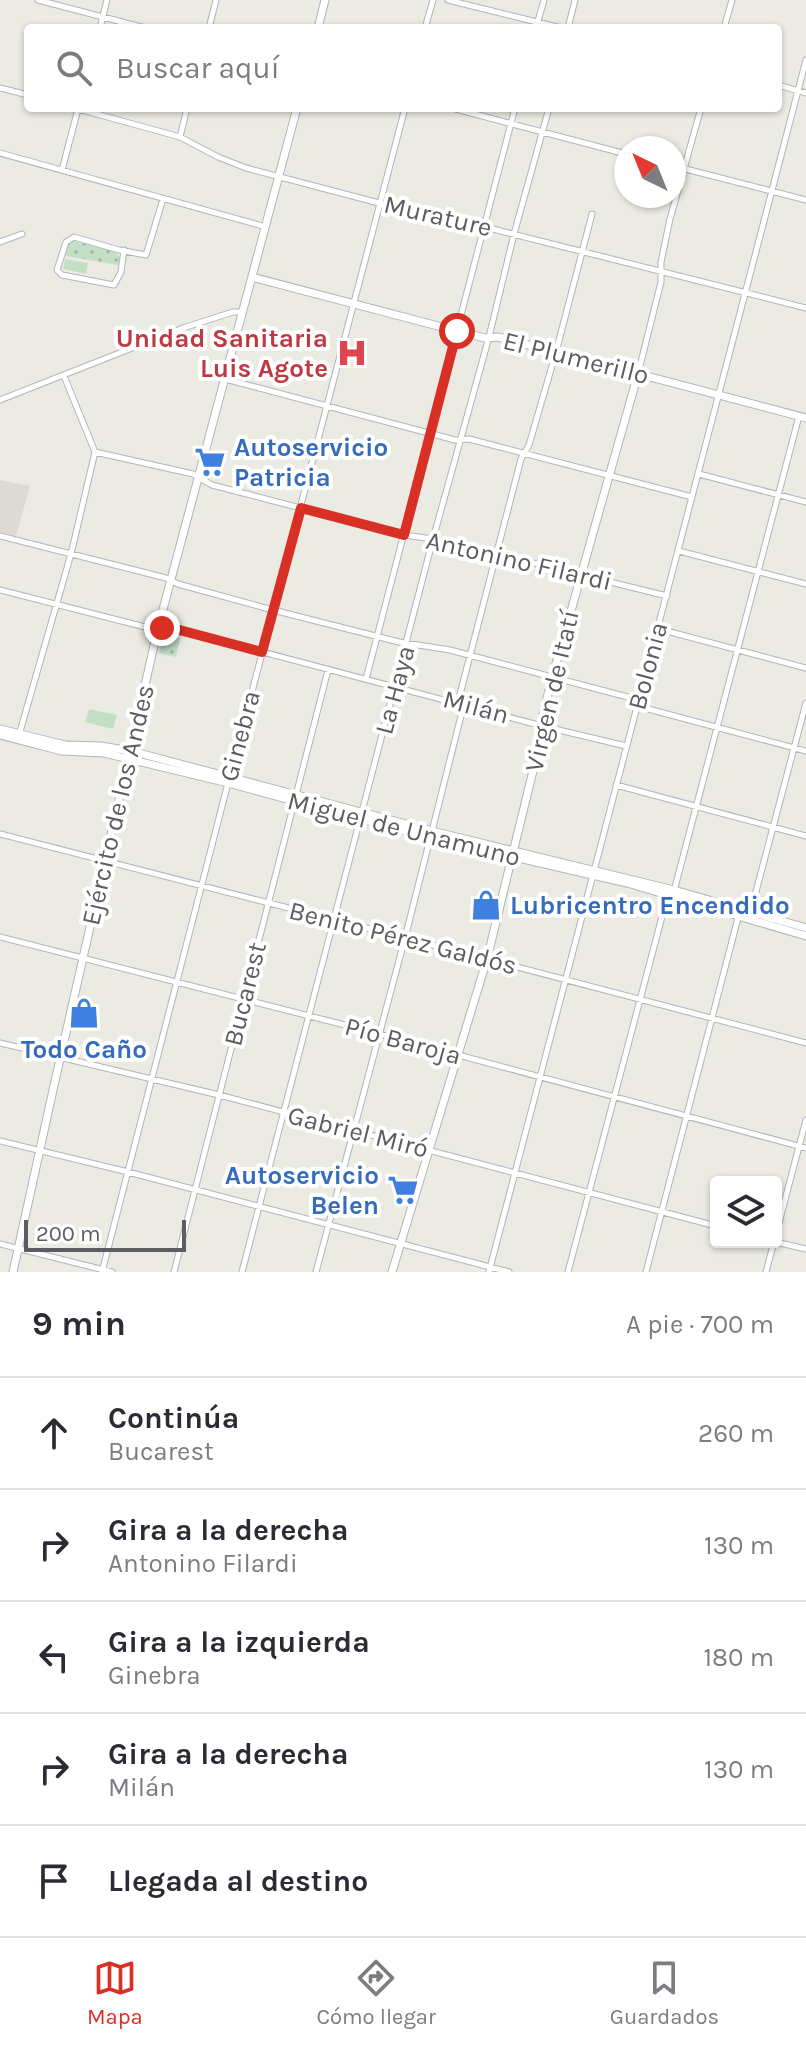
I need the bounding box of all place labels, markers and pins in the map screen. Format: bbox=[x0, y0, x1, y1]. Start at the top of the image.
place label: Unidad Sanitaria Luis Agote bbox=[116, 323, 328, 384]
hospital icon: Unidad Sanitaria Luis Agote bbox=[335, 336, 369, 370]
place label: Autoservicio Patricia bbox=[234, 432, 388, 493]
supermarket icon: Autoservicio Patricia bbox=[193, 445, 227, 479]
shop icon: Lubricentro Encendido bbox=[469, 888, 503, 922]
place label: Lubricentro Encendido bbox=[510, 890, 790, 921]
shop icon: Todo Caño bbox=[67, 996, 101, 1030]
place label: Todo Caño bbox=[21, 1034, 147, 1065]
place label: Autoservicio Belen bbox=[225, 1160, 379, 1221]
supermarket icon: Autoservicio Belen bbox=[386, 1173, 420, 1207]

